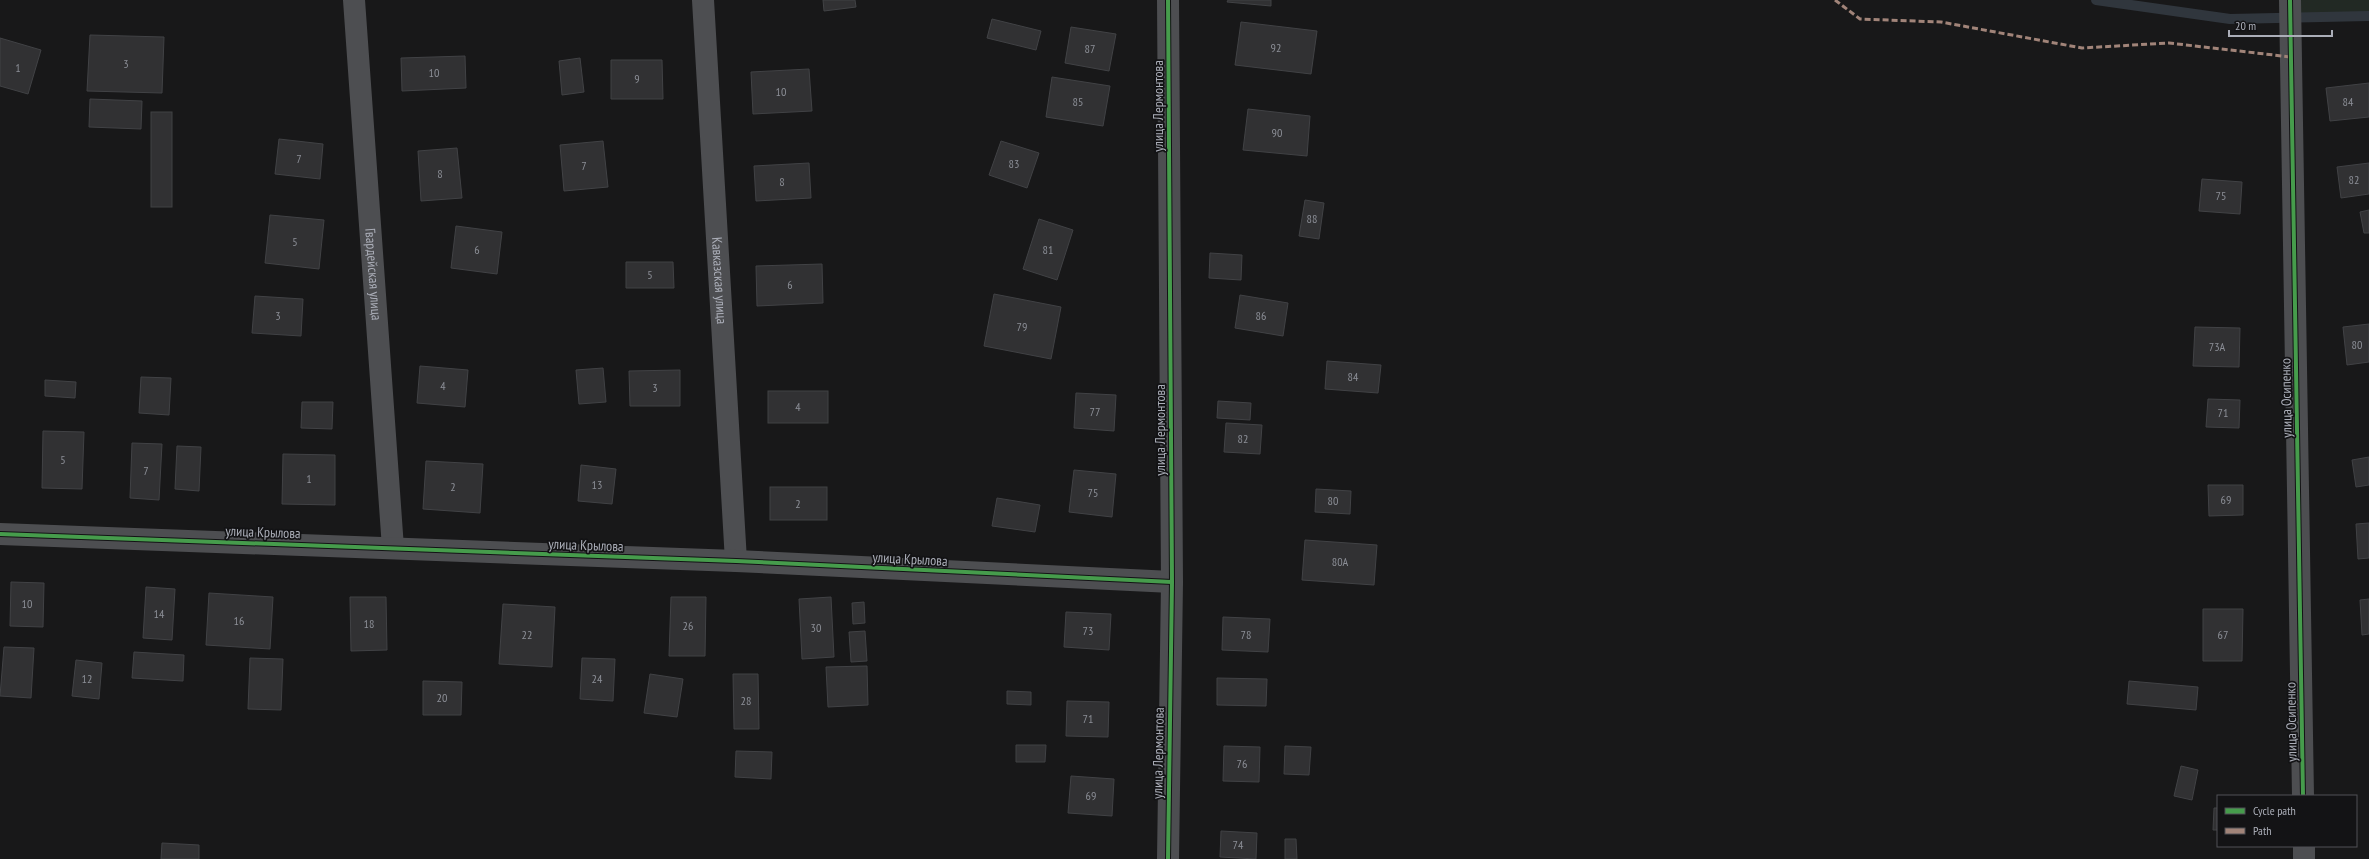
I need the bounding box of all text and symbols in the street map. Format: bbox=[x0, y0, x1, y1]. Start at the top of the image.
scale bar bbox=[2229, 12, 2332, 38]
text: 20 m bbox=[2235, 18, 2256, 33]
house number: 92 bbox=[1271, 40, 1281, 55]
house number: 87 bbox=[1085, 41, 1095, 56]
house number: 3 bbox=[123, 56, 129, 71]
house number: 1 bbox=[15, 60, 21, 75]
street label: улица Лермонтова bbox=[1149, 60, 1167, 152]
house number: 10 bbox=[429, 65, 439, 80]
house number: 9 bbox=[634, 71, 640, 86]
house number: 10 bbox=[776, 84, 786, 99]
house number: 85 bbox=[1073, 94, 1083, 109]
house number: 84 bbox=[2343, 94, 2354, 109]
house number: 90 bbox=[1272, 125, 1282, 140]
house number: 7 bbox=[296, 151, 302, 166]
house number: 83 bbox=[1009, 156, 1019, 171]
house number: 7 bbox=[581, 158, 587, 173]
house number: 8 bbox=[437, 166, 443, 181]
house number: 82 bbox=[2349, 172, 2359, 187]
house number: 8 bbox=[779, 174, 785, 189]
house number: 75 bbox=[2216, 188, 2226, 203]
house number: 88 bbox=[1307, 211, 1317, 226]
street label: Гвардейская улица bbox=[361, 228, 386, 321]
house number: 5 bbox=[292, 234, 298, 249]
street label: Кавказская улица bbox=[708, 236, 731, 325]
house number: 6 bbox=[474, 242, 480, 257]
house number: 81 bbox=[1043, 242, 1053, 257]
house number: 5 bbox=[647, 267, 653, 282]
house number: 6 bbox=[787, 277, 793, 292]
house number: 3 bbox=[275, 308, 281, 323]
house number: 86 bbox=[1256, 308, 1266, 323]
house number: 79 bbox=[1017, 319, 1027, 334]
house number: 80 bbox=[2352, 337, 2362, 352]
house number: 73А bbox=[2209, 339, 2226, 354]
street label: улица Осипенко bbox=[2276, 358, 2296, 438]
house number: 84 bbox=[1348, 369, 1359, 384]
house number: 4 bbox=[440, 378, 446, 393]
house number: 3 bbox=[652, 380, 658, 395]
street label: улица Лермонтова bbox=[1151, 384, 1169, 476]
house number: 4 bbox=[795, 399, 801, 414]
house number: 77 bbox=[1090, 404, 1100, 419]
house number: 71 bbox=[2218, 405, 2228, 420]
house number: 82 bbox=[1238, 431, 1248, 446]
house number: 5 bbox=[60, 452, 66, 467]
house number: 7 bbox=[143, 463, 149, 478]
house number: 1 bbox=[306, 471, 312, 486]
house number: 13 bbox=[592, 477, 602, 492]
house number: 2 bbox=[450, 479, 456, 494]
house number: 75 bbox=[1088, 485, 1098, 500]
house number: 69 bbox=[2221, 492, 2231, 507]
house number: 80 bbox=[1328, 493, 1338, 508]
house number: 2 bbox=[795, 496, 801, 511]
street label: улица Крылова bbox=[225, 522, 301, 542]
street label: улица Крылова bbox=[548, 535, 624, 555]
street label: улица Крылова bbox=[872, 548, 948, 570]
house number: 80А bbox=[1332, 554, 1349, 569]
house number: 10 bbox=[22, 596, 32, 611]
house number: 14 bbox=[154, 606, 165, 621]
house number: 16 bbox=[234, 613, 244, 628]
house number: 18 bbox=[364, 616, 374, 631]
house number: 26 bbox=[683, 618, 693, 633]
house number: 30 bbox=[811, 620, 821, 635]
house number: 73 bbox=[1083, 623, 1093, 638]
house number: 22 bbox=[522, 627, 532, 642]
house number: 78 bbox=[1241, 627, 1251, 642]
house number: 67 bbox=[2218, 627, 2228, 642]
house number: 12 bbox=[82, 671, 92, 686]
house number: 24 bbox=[592, 671, 603, 686]
street label: улица Осипенко bbox=[2281, 682, 2301, 762]
house number: 20 bbox=[437, 690, 447, 705]
house number: 28 bbox=[741, 693, 751, 708]
street label: улица Лермонтова bbox=[1148, 707, 1168, 799]
house number: 71 bbox=[1083, 711, 1093, 726]
house number: 76 bbox=[1237, 756, 1247, 771]
house number: 69 bbox=[1086, 788, 1096, 803]
legend bbox=[2217, 795, 2357, 847]
text: Cycle path bbox=[2253, 803, 2296, 818]
text: Path bbox=[2253, 823, 2271, 838]
house number: 74 bbox=[1233, 837, 1244, 852]

